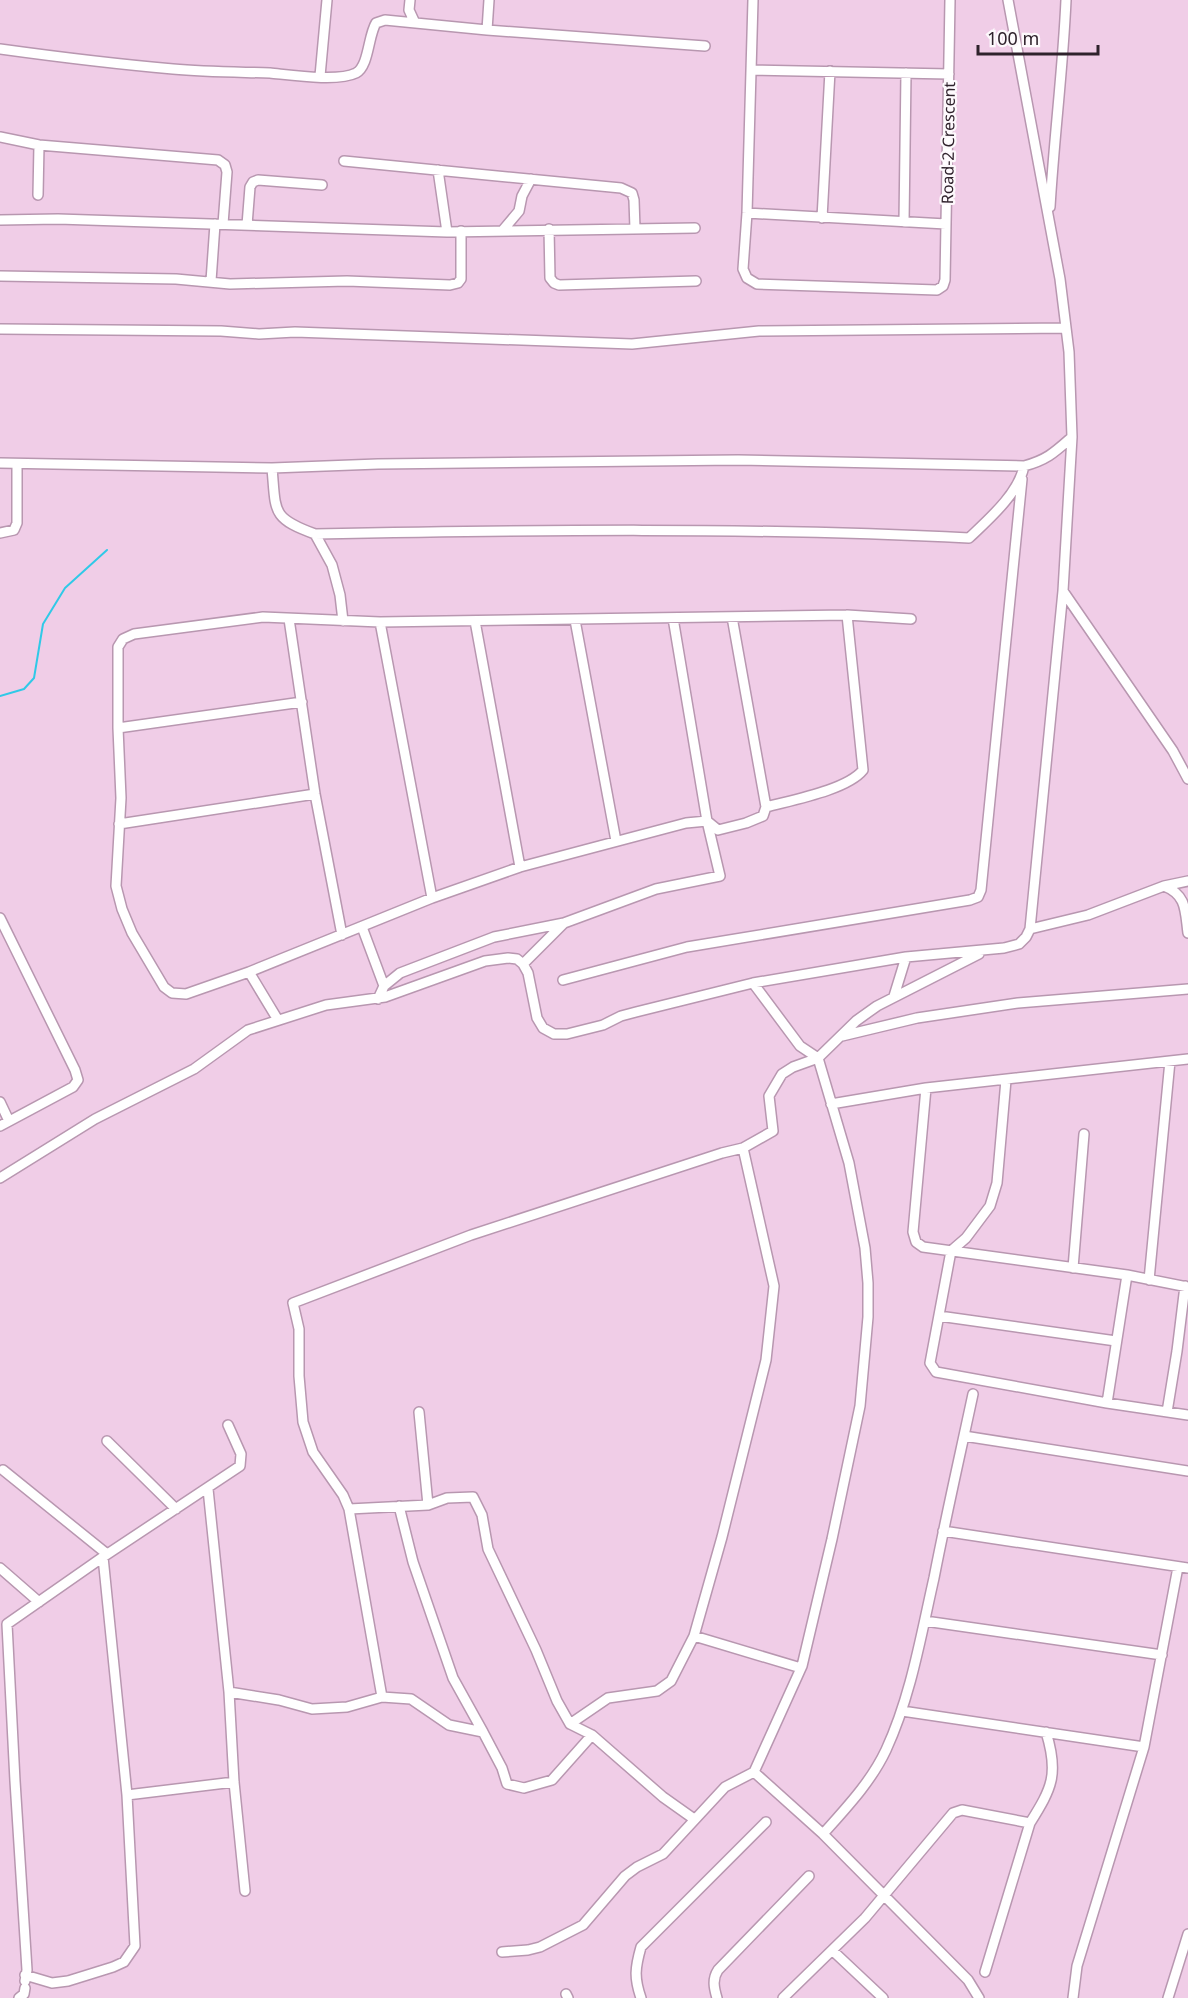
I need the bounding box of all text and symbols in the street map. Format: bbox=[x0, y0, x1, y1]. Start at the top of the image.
scale bar bbox=[978, 18, 1098, 56]
text: 100 m bbox=[987, 26, 1039, 50]
street label: Road-2 Crescent bbox=[936, 81, 960, 204]

